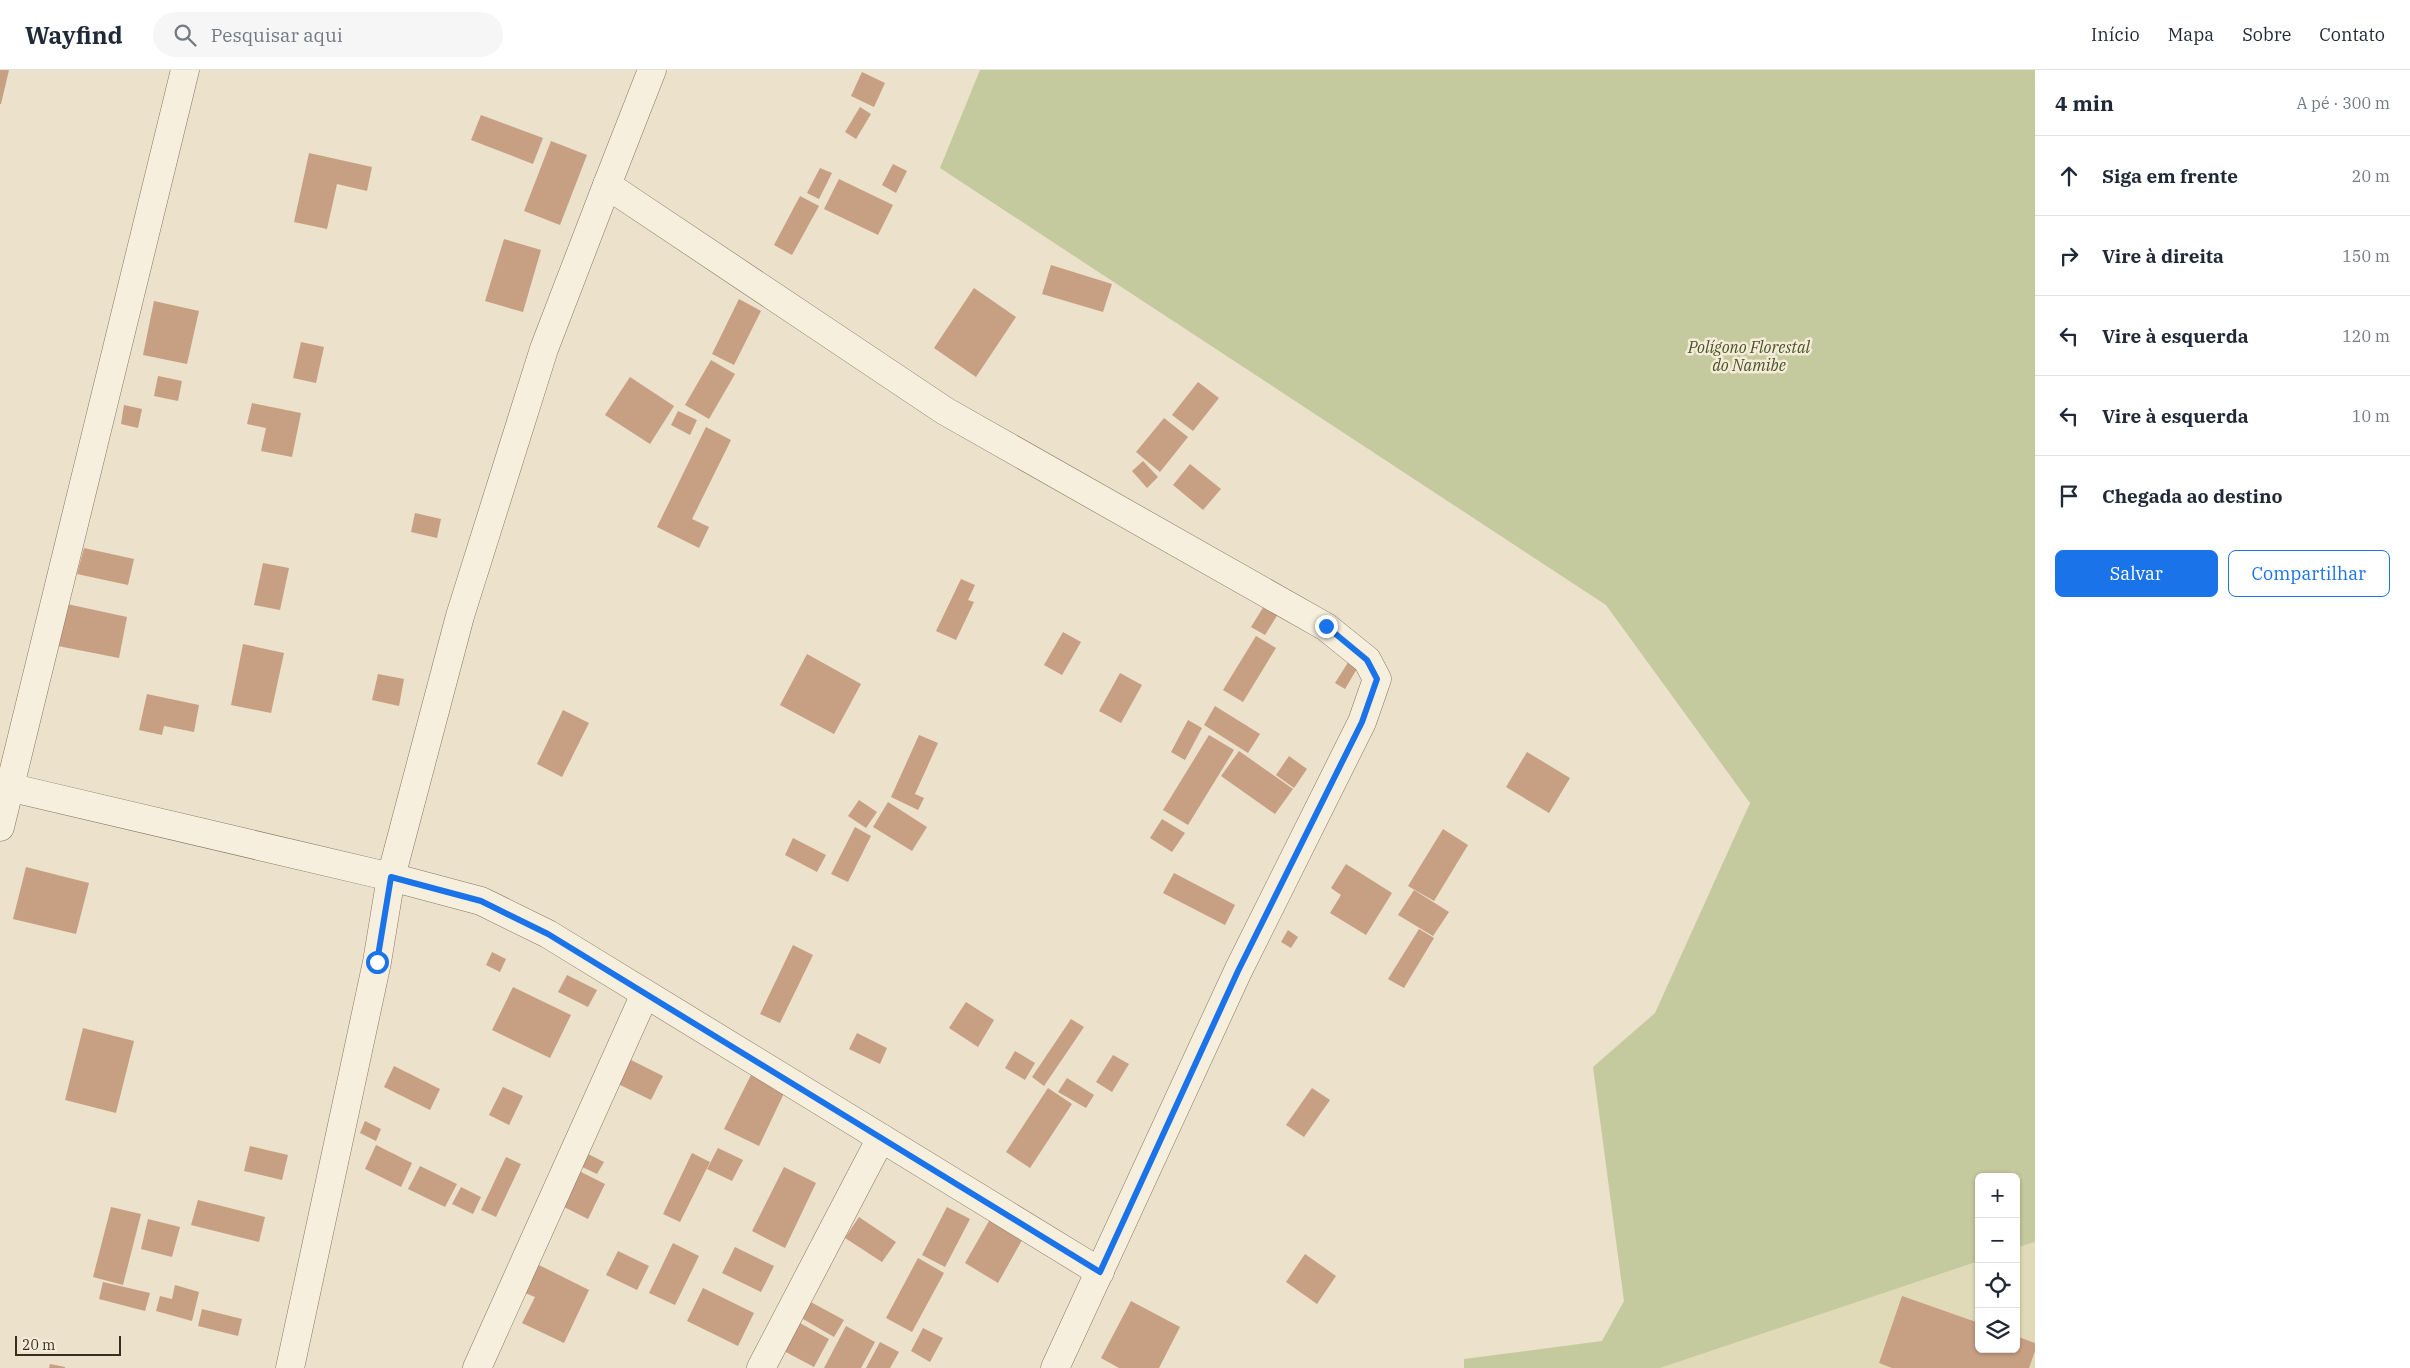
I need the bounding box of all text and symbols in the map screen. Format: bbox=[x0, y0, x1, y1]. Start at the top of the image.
search box bbox=[153, 12, 503, 57]
text: Wayfind bbox=[25, 19, 123, 51]
icon: search bbox=[171, 21, 199, 49]
text: Pesquisar aqui bbox=[211, 23, 343, 47]
text: Início bbox=[2091, 23, 2140, 46]
text: Mapa bbox=[2168, 23, 2214, 46]
text: Sobre bbox=[2242, 23, 2291, 46]
text: Contato bbox=[2319, 23, 2385, 46]
text: 4 min bbox=[2055, 89, 2114, 117]
text: A pé · 300 m bbox=[2296, 93, 2390, 113]
icon: ahead bbox=[2055, 162, 2083, 190]
text: Siga em frente bbox=[2102, 164, 2238, 188]
text: 20 m bbox=[2352, 166, 2390, 186]
icon: right bbox=[2055, 242, 2083, 270]
text: Vire à direita bbox=[2102, 244, 2224, 268]
text: 150 m bbox=[2342, 246, 2390, 266]
icon: left bbox=[2055, 322, 2083, 350]
text: Vire à esquerda bbox=[2102, 324, 2249, 348]
text: 120 m bbox=[2342, 326, 2390, 346]
park label: Polígono Florestal do Namibe bbox=[1687, 337, 1811, 375]
icon: left bbox=[2055, 402, 2083, 430]
text: Vire à esquerda bbox=[2102, 404, 2249, 428]
text: 10 m bbox=[2352, 406, 2390, 426]
icon: arrive bbox=[2055, 482, 2083, 510]
text: Chegada ao destino bbox=[2102, 484, 2283, 508]
button: Salvar bbox=[2055, 550, 2218, 597]
button: Compartilhar bbox=[2228, 550, 2390, 597]
route end bbox=[1315, 615, 1338, 638]
route start bbox=[366, 951, 389, 974]
map controls bbox=[1975, 1173, 2020, 1353]
button: + bbox=[1975, 1173, 2020, 1218]
button: − bbox=[1975, 1218, 2020, 1263]
button: locate bbox=[1975, 1263, 2020, 1308]
button: layers bbox=[1975, 1308, 2020, 1353]
scale bar bbox=[15, 1333, 121, 1356]
text: 20 m bbox=[22, 1336, 55, 1354]

